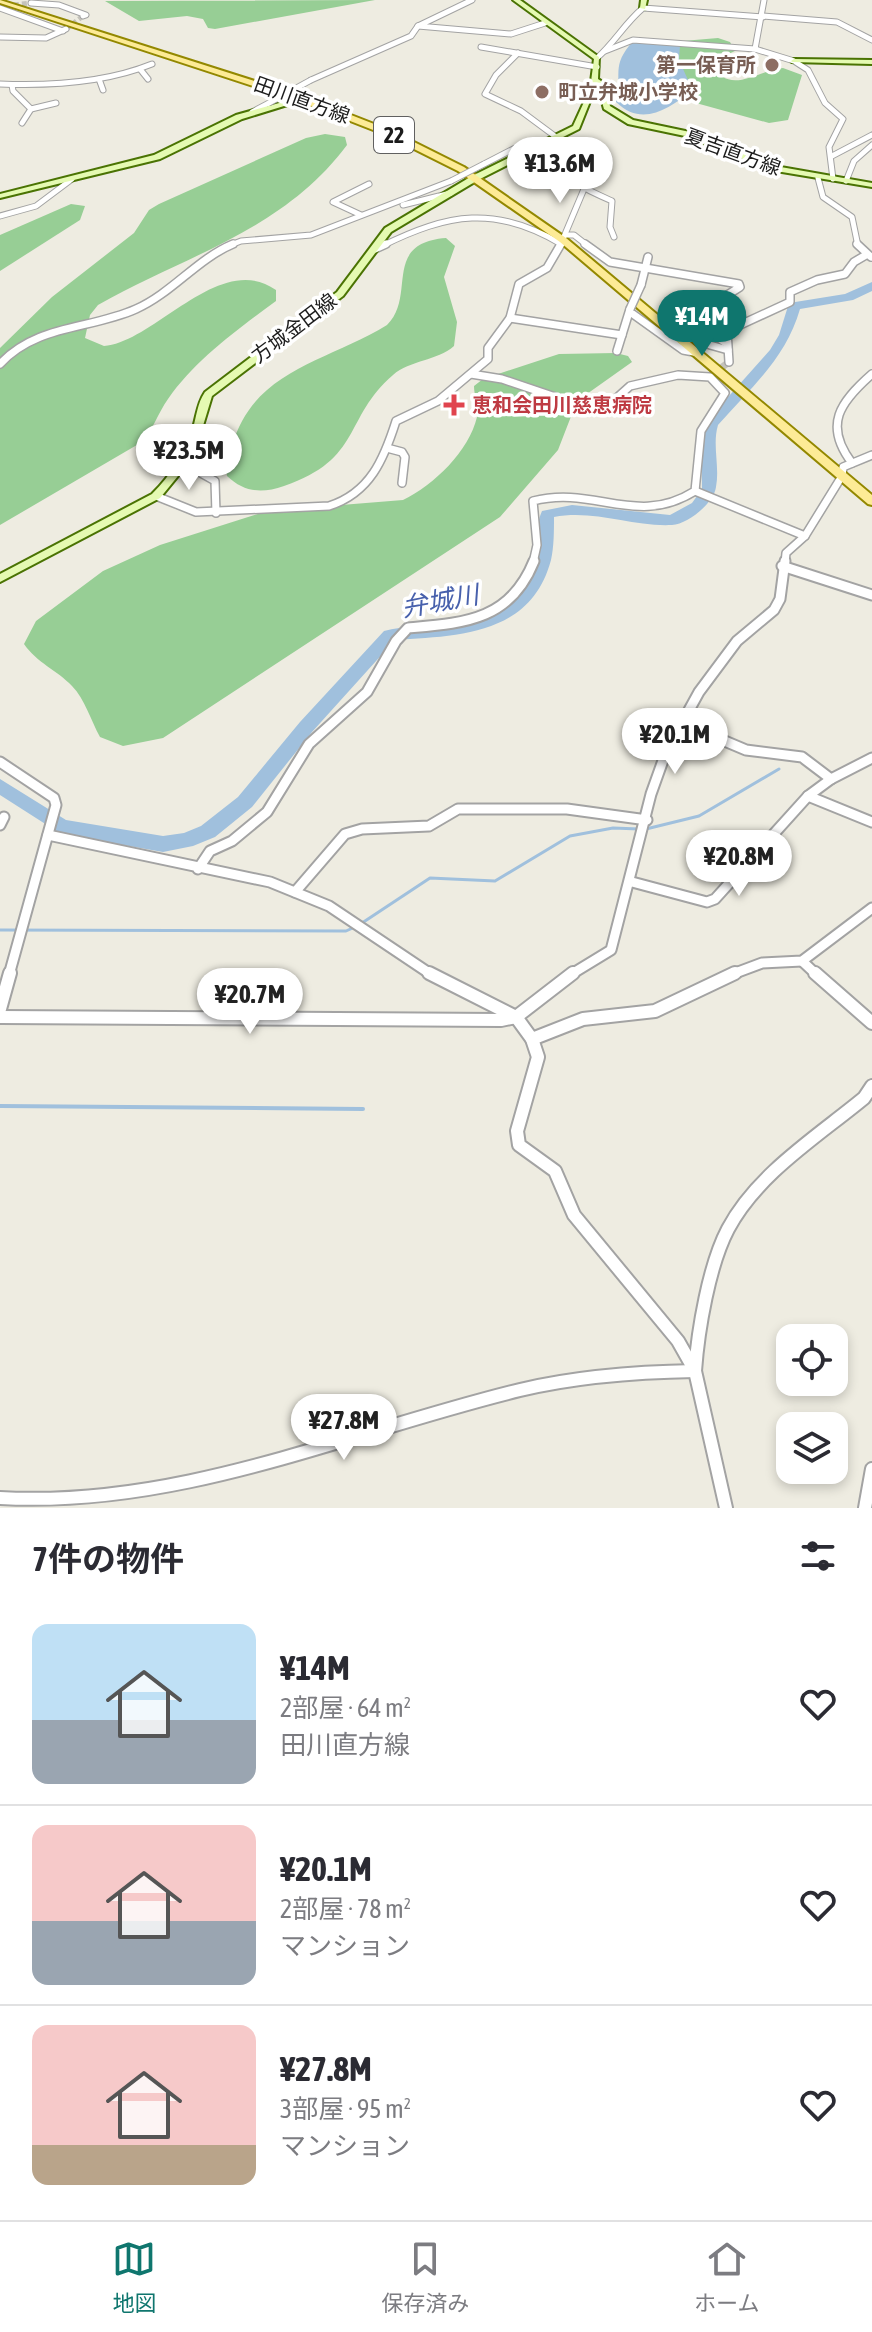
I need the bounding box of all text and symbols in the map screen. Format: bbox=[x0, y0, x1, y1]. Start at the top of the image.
place label: 第一保育所 bbox=[656, 53, 756, 76]
marker: 第一保育所 bbox=[763, 56, 781, 74]
street label: 田川直方線 bbox=[251, 72, 353, 127]
place label: 町立弁城小学校 bbox=[558, 80, 698, 103]
marker: 町立弁城小学校 bbox=[533, 83, 551, 101]
road number: 22 bbox=[374, 117, 414, 153]
street label: 夏吉直方線 bbox=[682, 124, 784, 179]
pin: ¥13.6M bbox=[495, 137, 625, 205]
text: ¥13.6M bbox=[525, 148, 595, 178]
street label: 方城金田線 bbox=[247, 288, 341, 367]
pin: ¥14M bbox=[655, 290, 749, 358]
text: ¥14M bbox=[675, 301, 729, 331]
place label: 恵和会田川慈恵病院 bbox=[472, 393, 652, 416]
marker: 恵和会田川慈恵病院 bbox=[443, 394, 465, 416]
pin: ¥23.5M bbox=[124, 424, 254, 492]
text: ¥23.5M bbox=[154, 435, 224, 465]
water label: 弁城川 bbox=[399, 579, 484, 623]
pin: ¥20.1M bbox=[610, 708, 740, 776]
text: ¥20.1M bbox=[640, 719, 710, 749]
pin: ¥20.8M bbox=[674, 830, 804, 898]
text: ¥20.8M bbox=[704, 841, 774, 871]
pin: ¥20.7M bbox=[185, 968, 315, 1036]
text: ¥20.7M bbox=[215, 979, 285, 1009]
map controls bbox=[776, 1324, 848, 1484]
button: locate bbox=[776, 1324, 848, 1396]
pin: ¥27.8M bbox=[279, 1394, 409, 1462]
text: ¥27.8M bbox=[309, 1405, 379, 1435]
button: layers bbox=[776, 1412, 848, 1484]
icon: filters bbox=[796, 1534, 840, 1578]
text: 7件の物件 bbox=[32, 1539, 184, 1578]
text: ¥14M bbox=[280, 1648, 350, 1687]
icon: home bbox=[96, 1656, 192, 1752]
icon: heart bbox=[796, 1682, 840, 1726]
text: 2部屋 · 64 m² bbox=[280, 1693, 411, 1723]
text: 田川直方線 bbox=[280, 1730, 410, 1760]
text: ¥20.1M bbox=[280, 1849, 372, 1888]
icon: home bbox=[96, 1857, 192, 1953]
icon: heart bbox=[796, 1883, 840, 1927]
text: 2部屋 · 78 m² bbox=[280, 1894, 411, 1924]
text: マンション bbox=[280, 1931, 410, 1961]
text: ¥27.8M bbox=[280, 2049, 372, 2088]
icon: home bbox=[96, 2057, 192, 2153]
icon: heart bbox=[796, 2083, 840, 2127]
text: 3部屋 · 95 m² bbox=[280, 2094, 411, 2124]
text: マンション bbox=[280, 2131, 410, 2161]
tab: 地図 bbox=[112, 2237, 156, 2317]
tab: 保存済み bbox=[381, 2237, 469, 2317]
tab: ホーム bbox=[694, 2237, 760, 2317]

